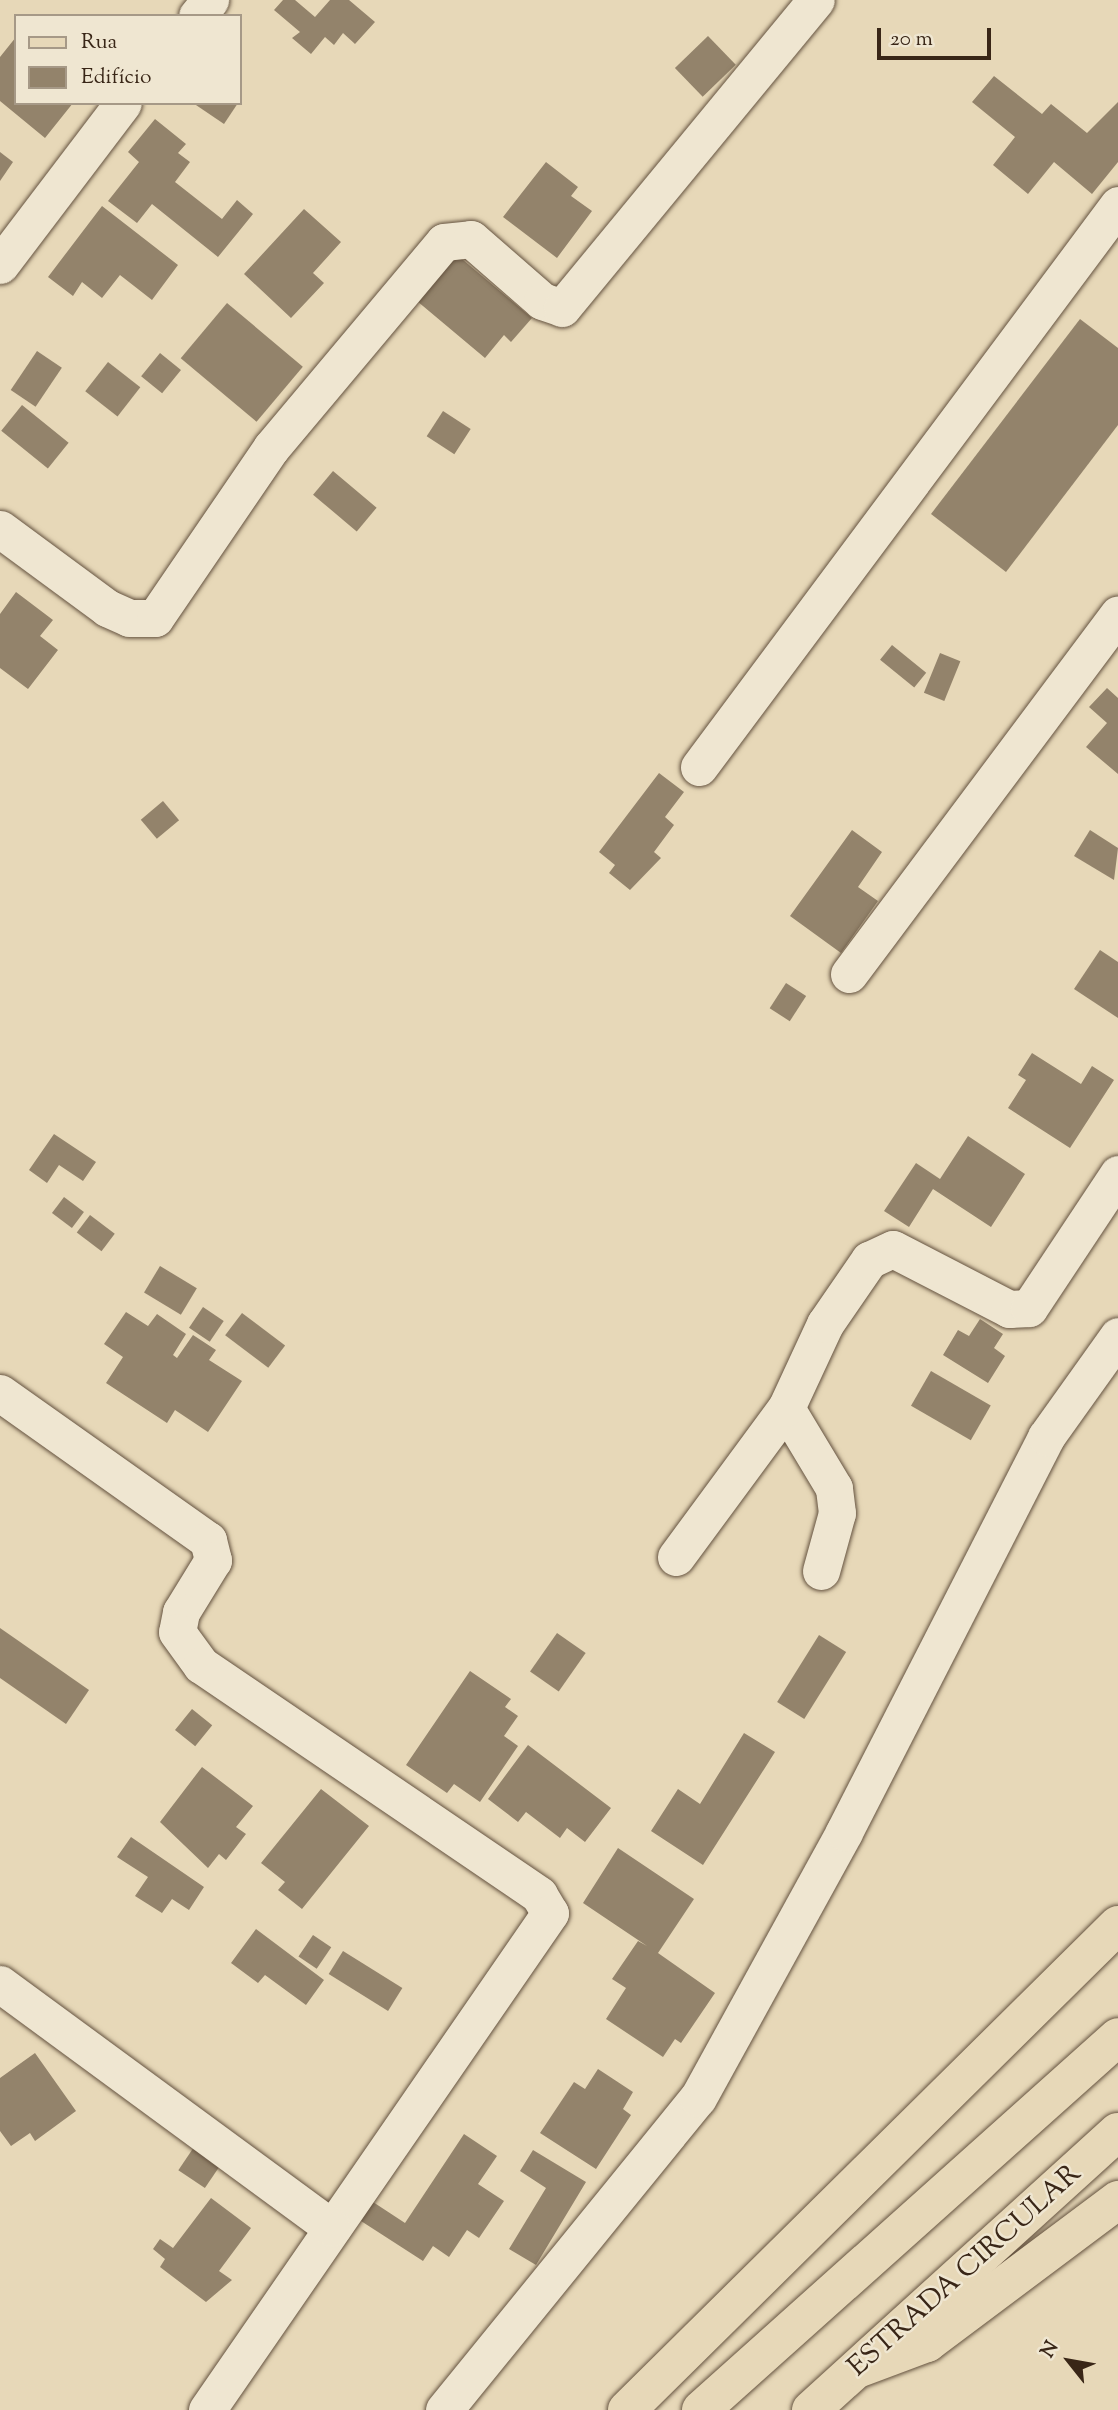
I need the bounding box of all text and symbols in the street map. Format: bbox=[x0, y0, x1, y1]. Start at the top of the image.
legend bbox=[14, 14, 242, 105]
scale bar bbox=[880, 14, 994, 58]
text: 20 m bbox=[890, 25, 933, 55]
text: Rua bbox=[81, 28, 117, 58]
text: Edifício bbox=[81, 63, 151, 93]
street label: ESTRADA CIRCULAR bbox=[842, 2158, 1088, 2384]
north arrow bbox=[1034, 2326, 1104, 2396]
text: N bbox=[1035, 2336, 1066, 2363]

